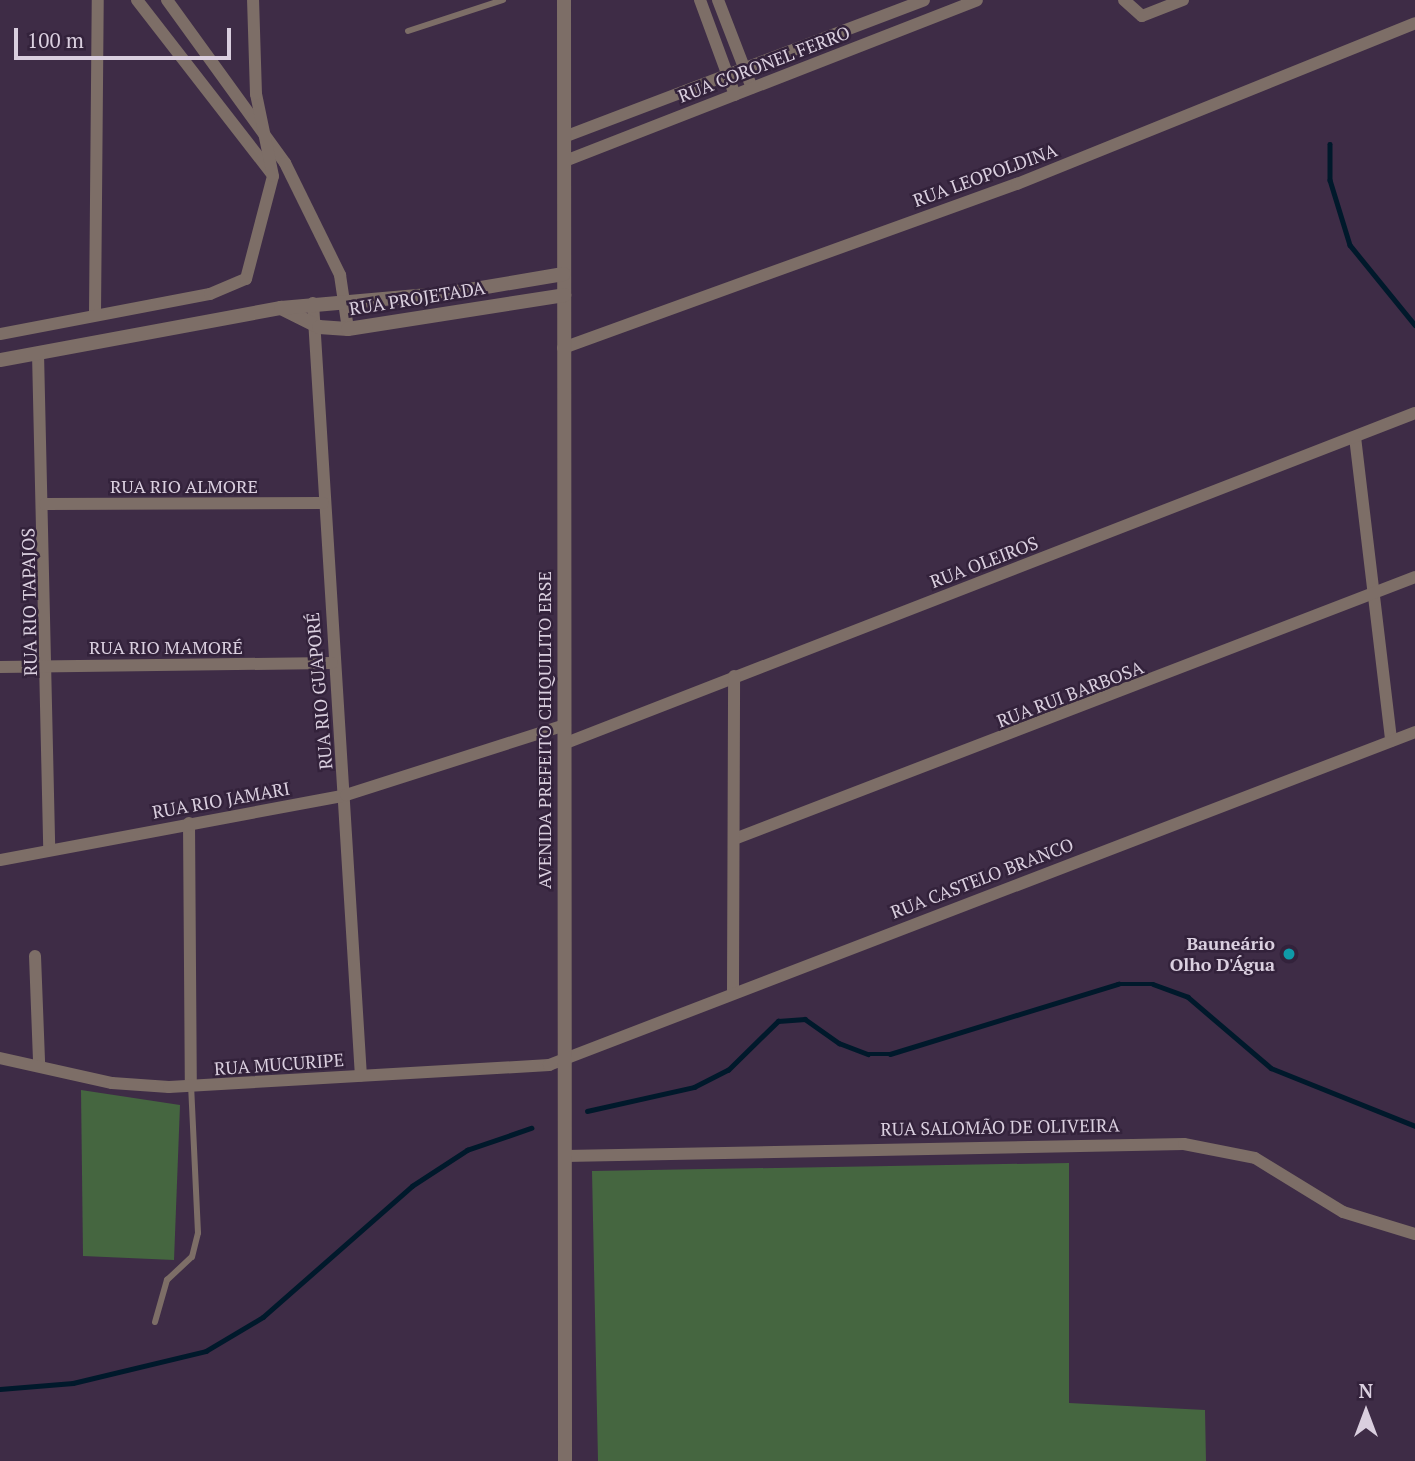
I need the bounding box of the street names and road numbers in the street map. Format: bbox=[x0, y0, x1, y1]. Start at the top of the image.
street label: RUA CORONEL FERRO bbox=[675, 21, 853, 107]
street label: RUA LEOPOLDINA bbox=[910, 139, 1060, 211]
street label: RUA PROJETADA bbox=[347, 277, 487, 319]
street label: RUA RIO ALMORE bbox=[110, 475, 258, 497]
street label: RUA RIO TAPAJOS bbox=[17, 528, 41, 676]
street label: RUA OLEIROS bbox=[927, 531, 1041, 593]
street label: AVENIDA PREFEITO CHIQUILITO ERSE bbox=[533, 571, 555, 889]
street label: RUA RIO GUAPORÉ bbox=[301, 611, 337, 771]
street label: RUA RIO MAMORÉ bbox=[89, 636, 243, 658]
street label: RUA RUI BARBOSA bbox=[993, 656, 1147, 732]
street label: RUA RIO JAMARI bbox=[150, 777, 292, 823]
street label: RUA CASTELO BRANCO bbox=[887, 833, 1077, 923]
street label: RUA MUCURIPE bbox=[213, 1049, 345, 1079]
street label: RUA SALOMÃO DE OLIVEIRA bbox=[880, 1114, 1120, 1140]

